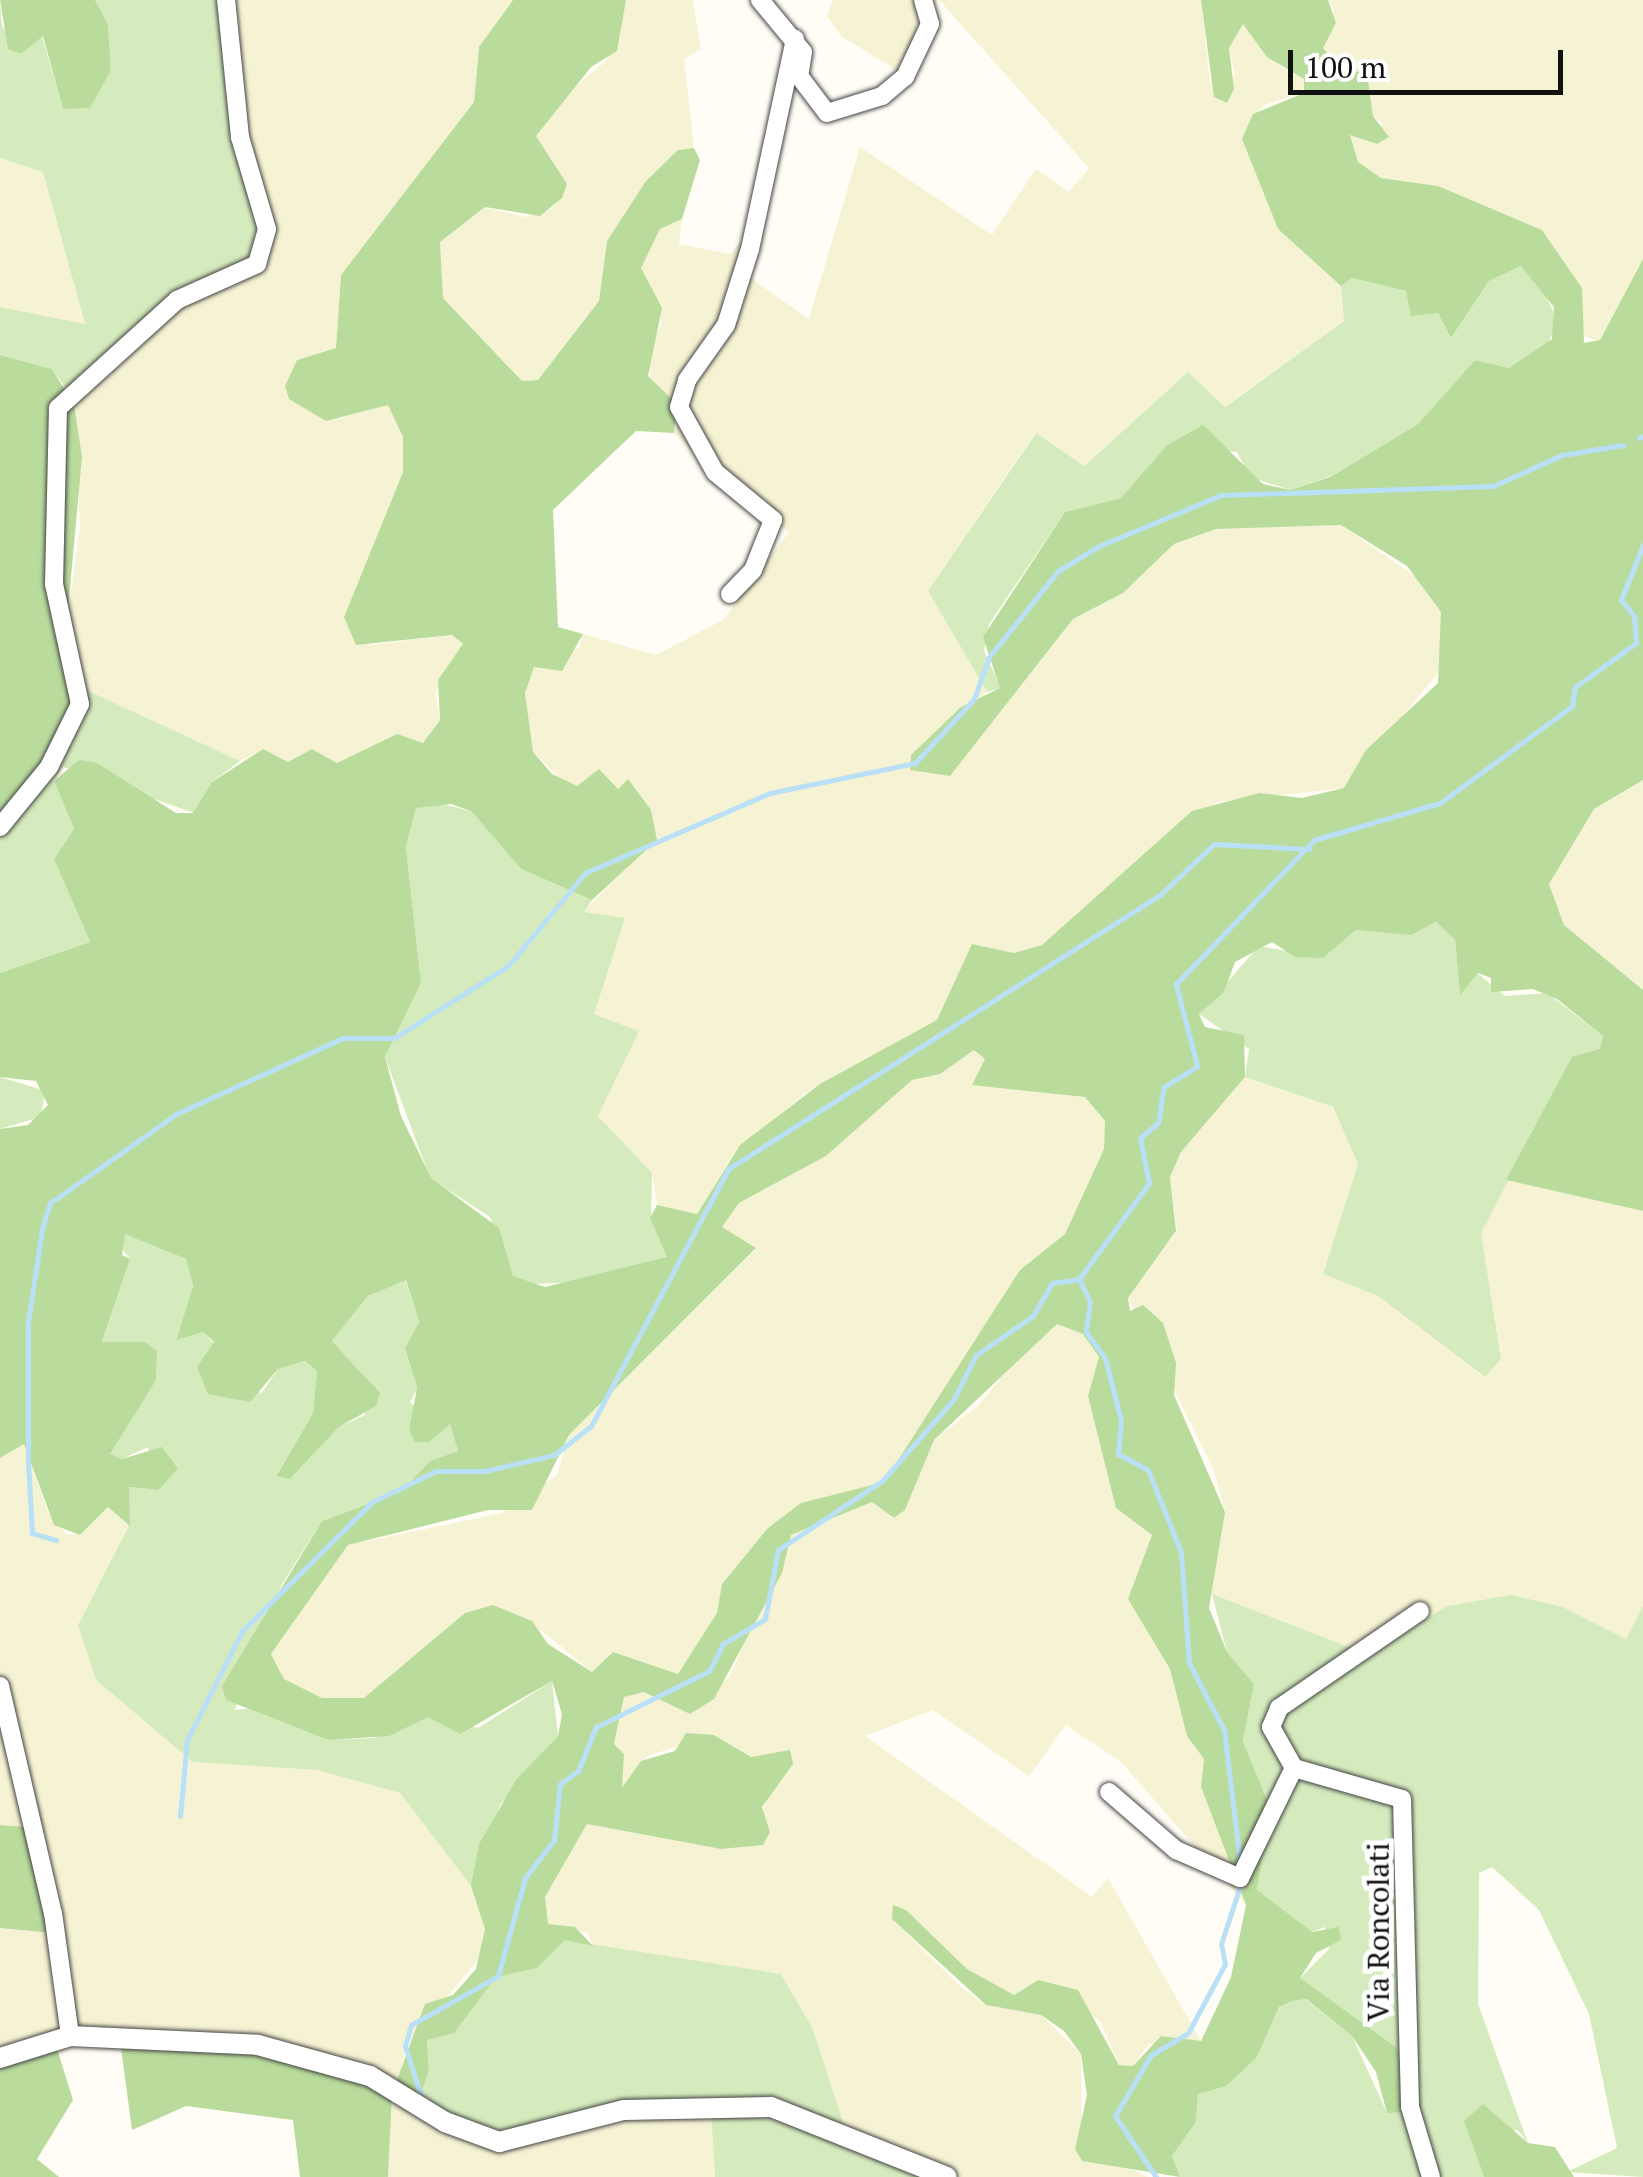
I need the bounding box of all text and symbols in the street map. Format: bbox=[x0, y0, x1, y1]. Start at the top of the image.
scale bar bbox=[1293, 30, 1568, 92]
text: 100 m bbox=[1305, 47, 1386, 87]
street label: Via Roncolati bbox=[1360, 1842, 1396, 2022]

